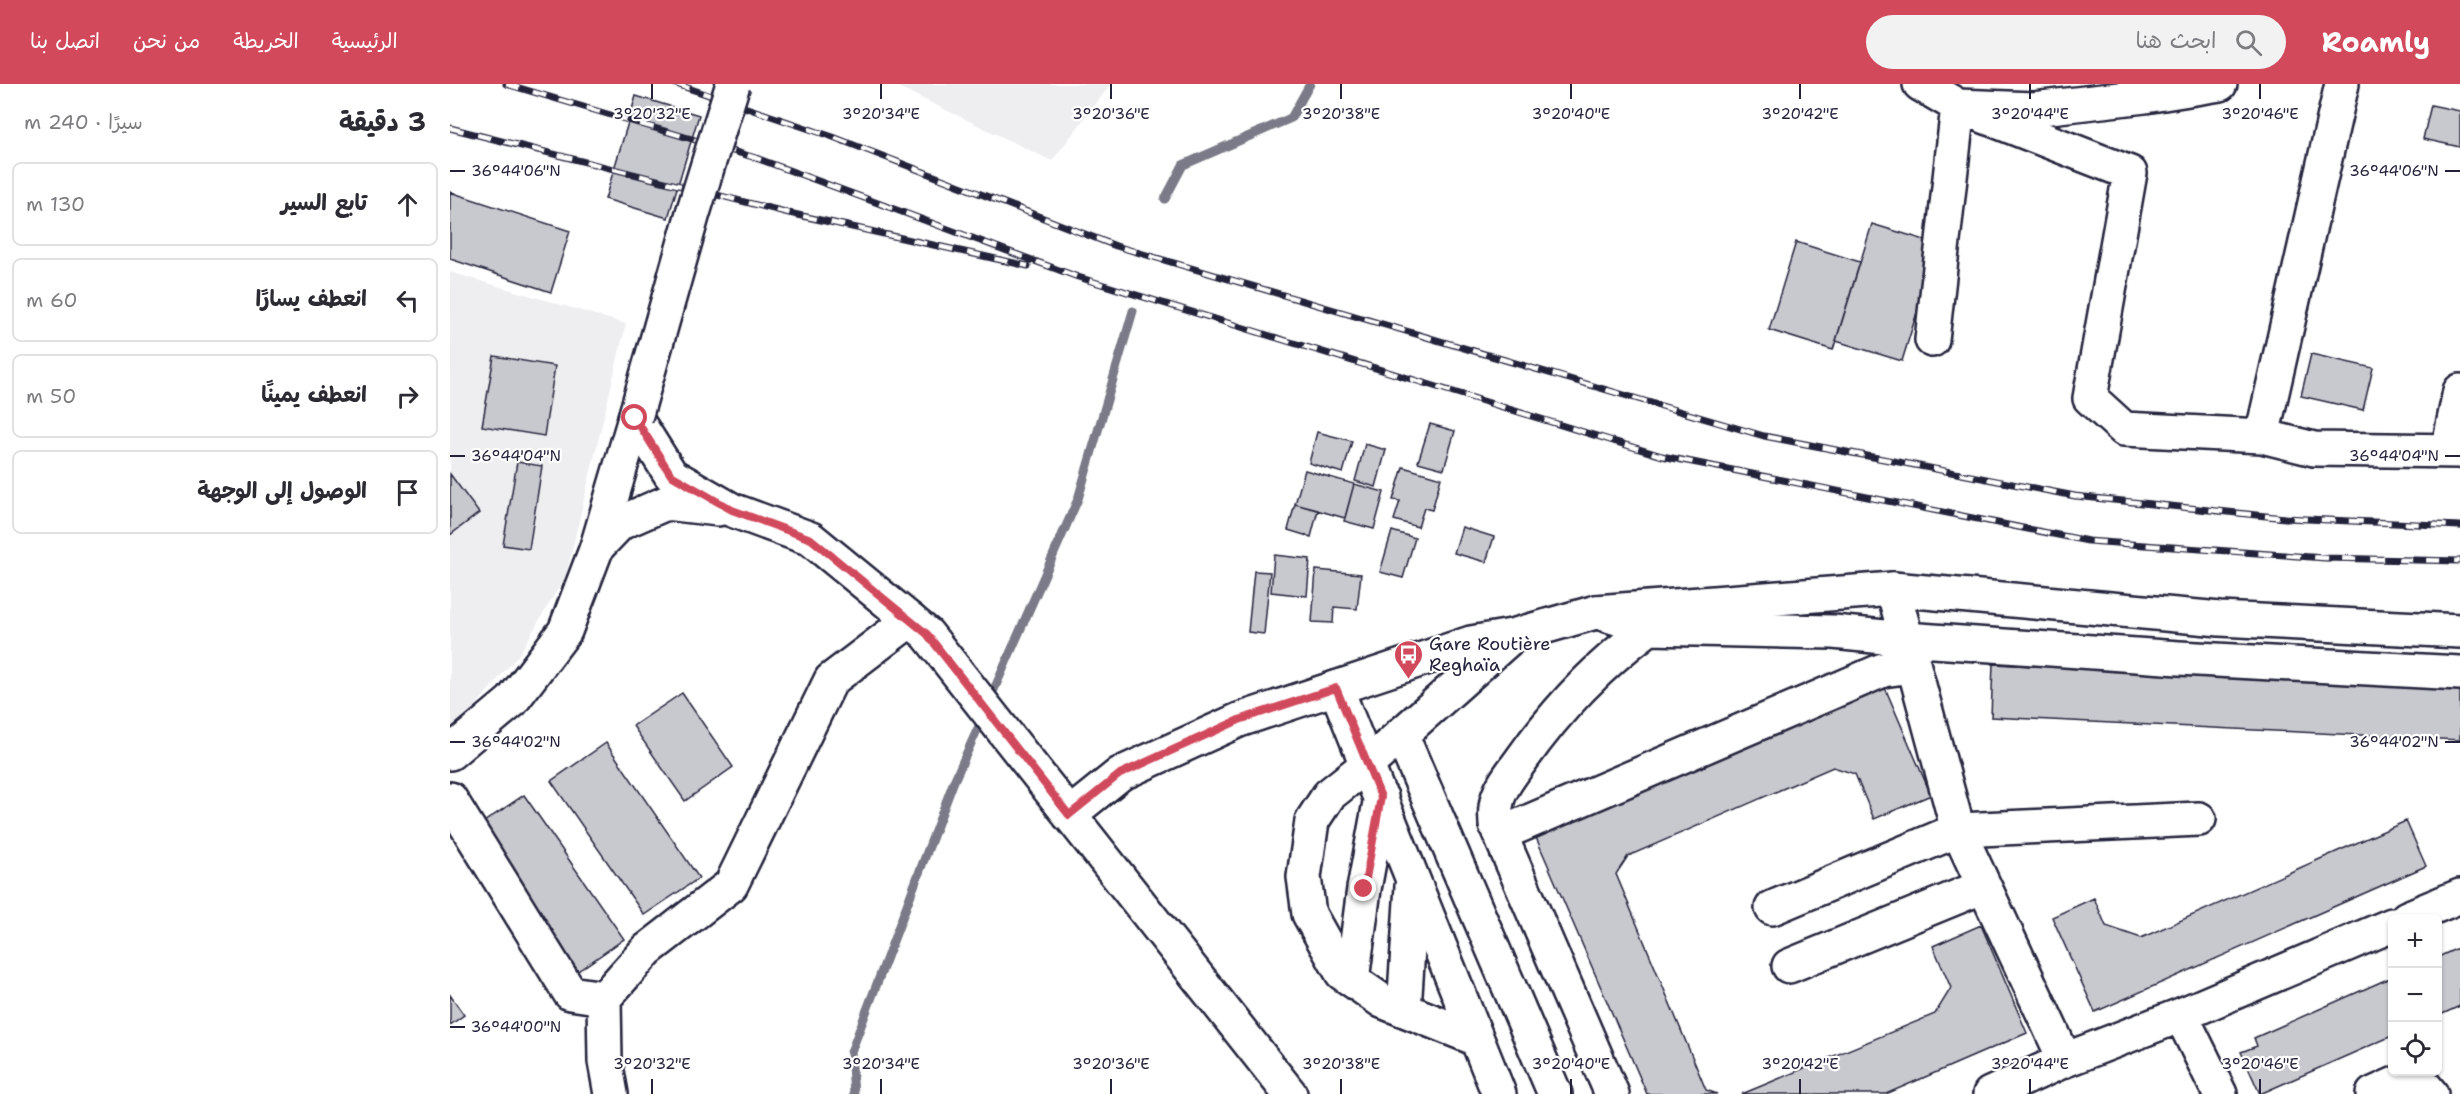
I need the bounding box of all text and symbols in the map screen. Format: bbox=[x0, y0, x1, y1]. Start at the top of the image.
search box bbox=[1866, 15, 2286, 69]
text: Roamly bbox=[2322, 23, 2430, 61]
text: ابحث هنا bbox=[2135, 26, 2217, 55]
icon: search bbox=[2232, 26, 2265, 59]
text: اتصل بنا bbox=[30, 27, 100, 55]
text: من نحن bbox=[133, 27, 200, 55]
text: الخريطة bbox=[233, 27, 299, 55]
text: الرئيسية bbox=[332, 27, 398, 55]
text: 3 دقيقة bbox=[339, 104, 426, 139]
text: 3°20'32"E bbox=[613, 104, 691, 124]
text: 3°20'34"E bbox=[842, 104, 920, 124]
text: 3°20'36"E bbox=[1072, 104, 1150, 124]
text: 3°20'38"E bbox=[1302, 104, 1380, 124]
text: 3°20'40"E bbox=[1532, 104, 1610, 124]
text: 3°20'42"E bbox=[1761, 104, 1839, 124]
text: 3°20'44"E bbox=[1991, 104, 2069, 124]
text: 3°20'46"E bbox=[2221, 104, 2299, 124]
text: سيرًا · 240 m bbox=[24, 109, 143, 135]
text: 36°44'06"N bbox=[471, 161, 561, 181]
text: 36°44'06"N bbox=[2349, 161, 2439, 181]
text: تابع السير bbox=[281, 188, 367, 217]
icon: ahead bbox=[391, 188, 424, 221]
text: 130 m bbox=[26, 191, 85, 217]
text: انعطف يسارًا bbox=[255, 284, 367, 313]
icon: left bbox=[391, 284, 424, 317]
text: 60 m bbox=[26, 287, 78, 313]
text: انعطف يمينًا bbox=[261, 380, 367, 409]
icon: right bbox=[391, 380, 424, 413]
text: 50 m bbox=[26, 383, 76, 409]
route start bbox=[621, 404, 647, 430]
text: 36°44'04"N bbox=[471, 446, 561, 466]
text: 36°44'04"N bbox=[2349, 446, 2439, 466]
text: الوصول إلى الوجهة bbox=[197, 476, 367, 505]
icon: arrive bbox=[391, 476, 424, 509]
place label: Gare Routière Reghaïa bbox=[1429, 632, 1550, 677]
bus stop icon: Gare Routière Reghaïa bbox=[1392, 638, 1424, 680]
text: 36°44'02"N bbox=[471, 732, 561, 752]
text: 36°44'02"N bbox=[2349, 732, 2439, 752]
route end bbox=[1350, 875, 1376, 901]
map controls bbox=[2388, 914, 2442, 1076]
button: + bbox=[2388, 914, 2442, 968]
button: − bbox=[2388, 968, 2442, 1022]
text: 36°44'00"N bbox=[471, 1017, 561, 1037]
button: locate bbox=[2388, 1022, 2442, 1076]
text: 3°20'32"E bbox=[613, 1054, 691, 1074]
text: 3°20'34"E bbox=[842, 1054, 920, 1074]
text: 3°20'36"E bbox=[1072, 1054, 1150, 1074]
text: 3°20'38"E bbox=[1302, 1054, 1380, 1074]
text: 3°20'40"E bbox=[1532, 1054, 1610, 1074]
text: 3°20'42"E bbox=[1761, 1054, 1839, 1074]
text: 3°20'44"E bbox=[1991, 1054, 2069, 1074]
text: 3°20'46"E bbox=[2221, 1054, 2299, 1074]

